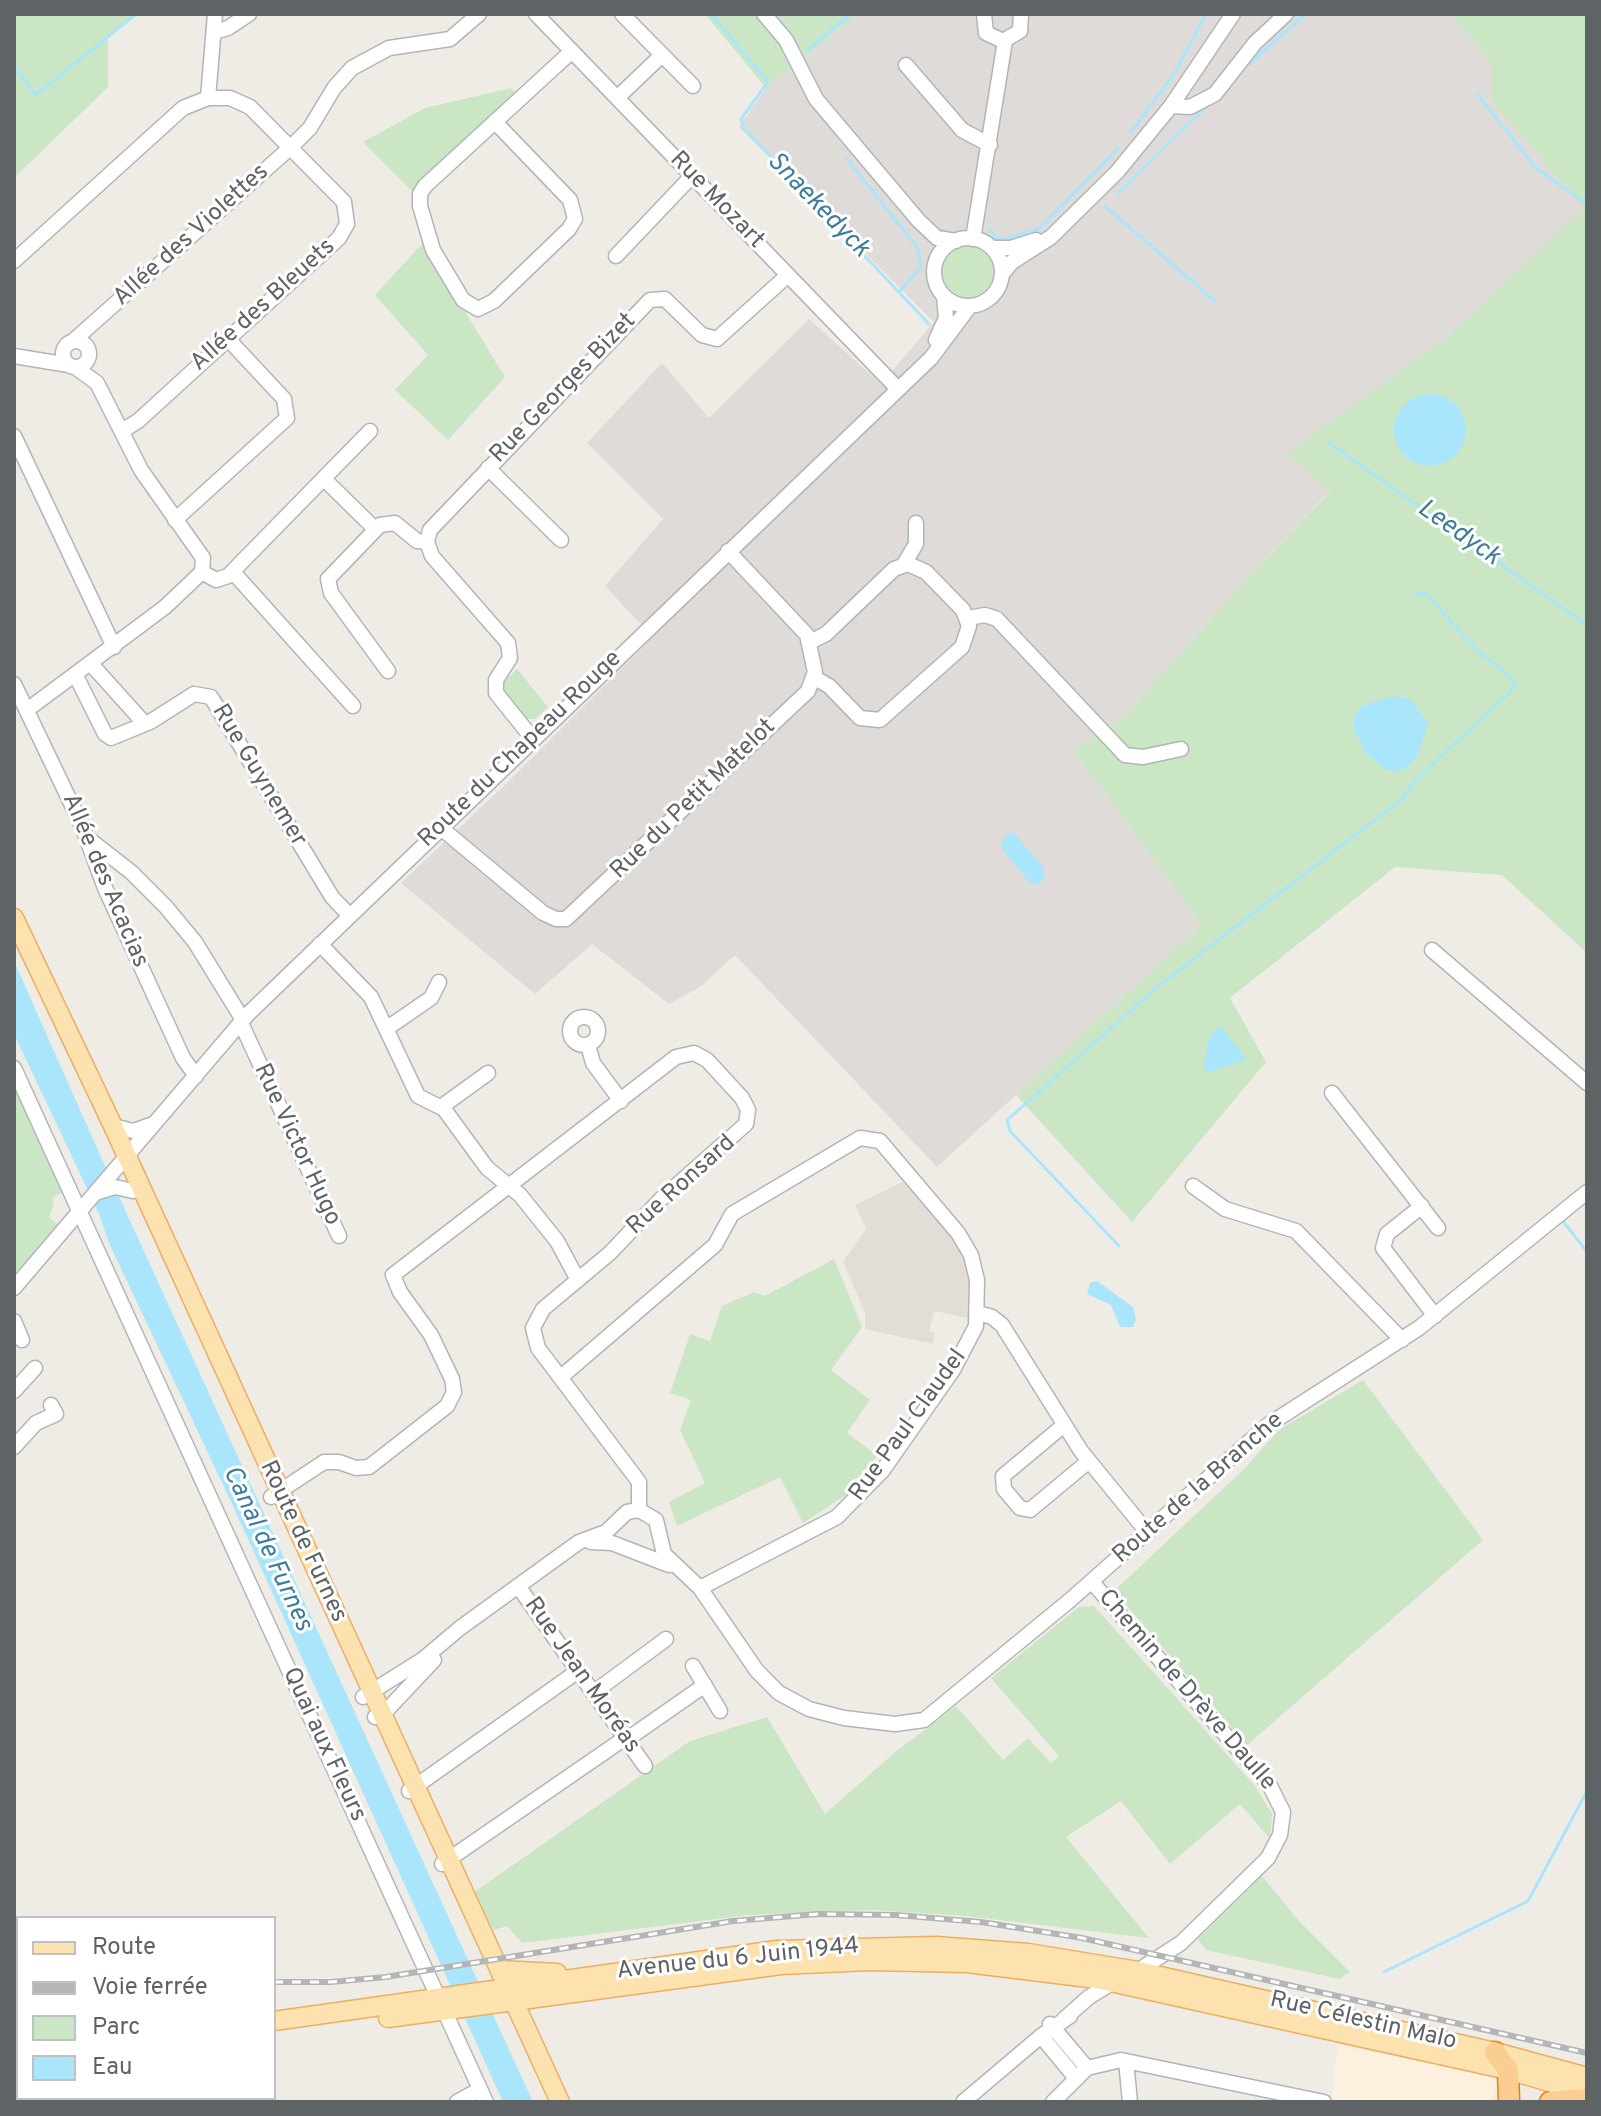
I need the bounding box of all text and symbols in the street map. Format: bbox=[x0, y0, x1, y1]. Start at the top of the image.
street label: Rue Mozart bbox=[663, 146, 769, 256]
water label: Snaekedyck bbox=[759, 147, 875, 265]
street label: Allée des Violettes bbox=[108, 159, 276, 313]
street label: Allée des Bleuets bbox=[186, 234, 342, 378]
street label: Rue Georges Bizet bbox=[485, 308, 643, 470]
water label: Leedyck bbox=[1411, 494, 1505, 574]
street label: Route du Chapeau Rouge bbox=[413, 645, 629, 855]
street label: Rue Guynemer bbox=[204, 700, 312, 852]
street label: Rue du Petit Matelot bbox=[605, 714, 783, 886]
street label: Allée des Acacias bbox=[54, 790, 154, 972]
street label: Rue Victor Hugo bbox=[246, 1060, 346, 1230]
street label: Rue Ronsard bbox=[622, 1130, 742, 1242]
street label: Rue Paul Claudel bbox=[844, 1344, 974, 1508]
street label: Route de la Branche bbox=[1108, 1407, 1290, 1571]
street label: Route de Furnes bbox=[252, 1457, 352, 1627]
water label: Canal de Furnes bbox=[214, 1461, 318, 1637]
street label: Chemin de Drève Daulle bbox=[1091, 1585, 1281, 1797]
street label: Rue Jean Moréas bbox=[517, 1593, 645, 1759]
street label: Quai aux Fleurs bbox=[275, 1663, 371, 1827]
legend bbox=[16, 1916, 276, 2100]
text: Route bbox=[92, 1933, 156, 1963]
street label: Avenue du 6 Juin 1944 bbox=[615, 1933, 861, 1987]
text: Voie ferrée bbox=[92, 1973, 208, 2003]
street label: Rue Célestin Malo bbox=[1267, 1987, 1459, 2057]
text: Parc bbox=[92, 2013, 140, 2043]
text: Eau bbox=[92, 2053, 132, 2083]

